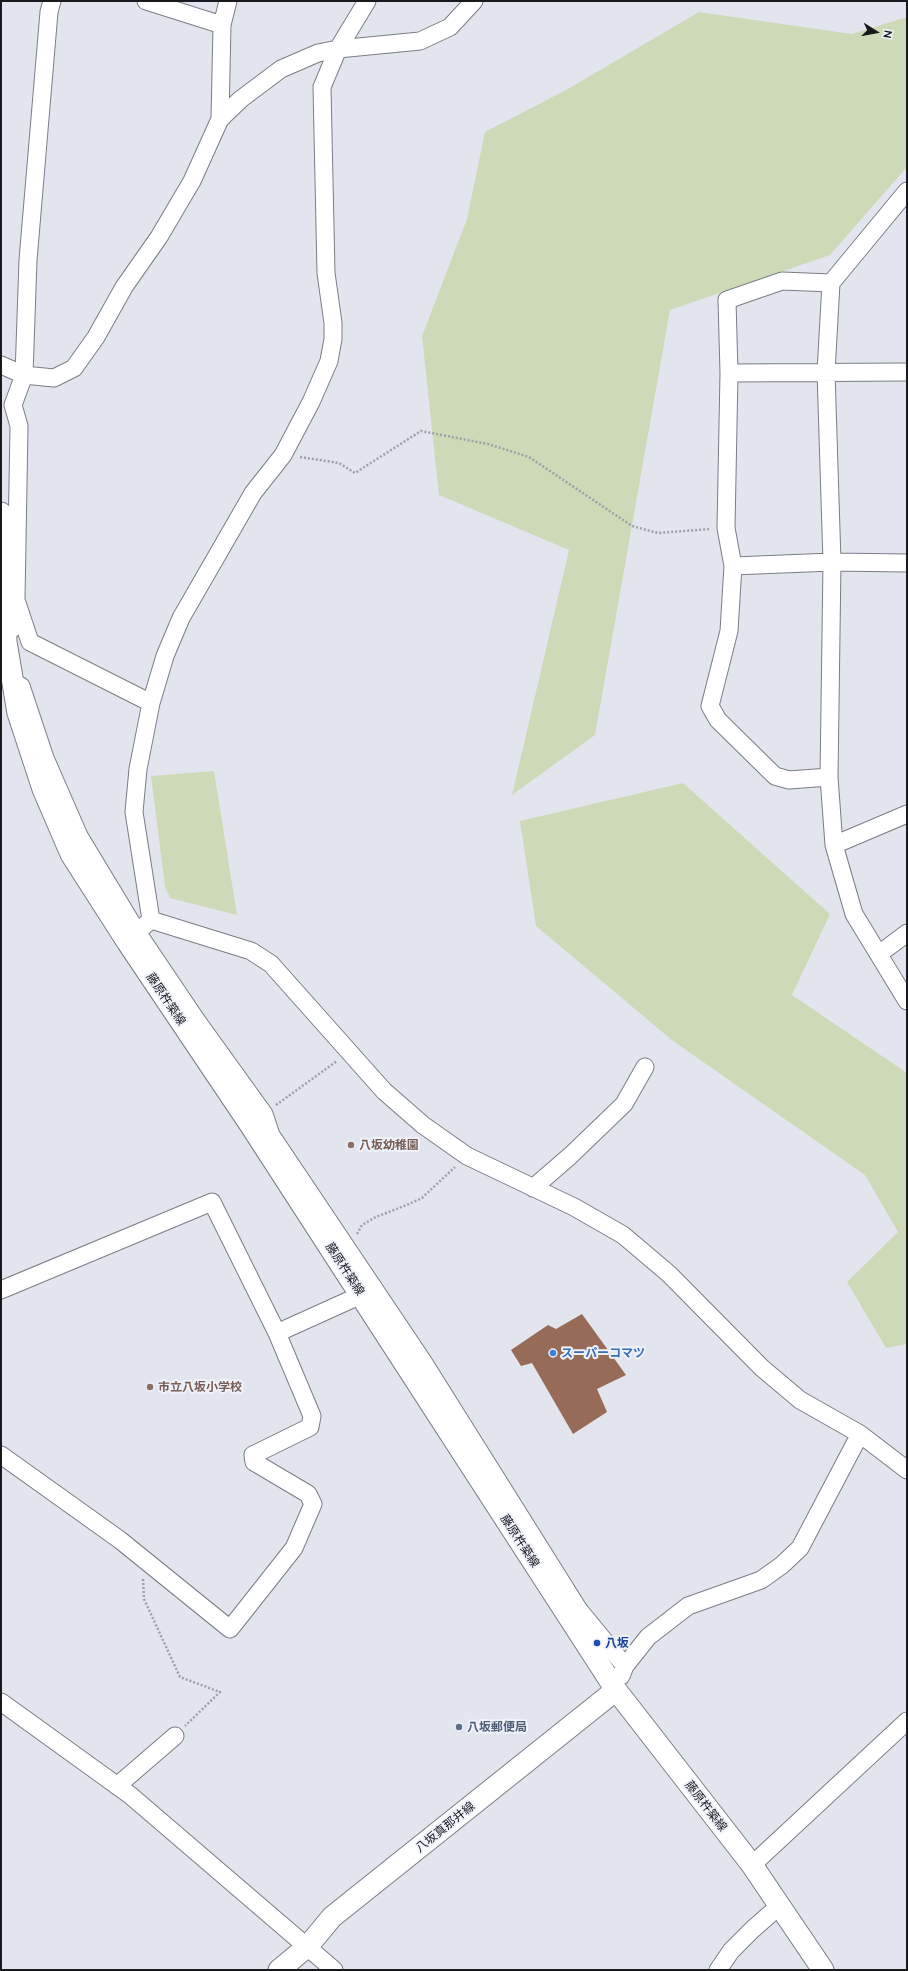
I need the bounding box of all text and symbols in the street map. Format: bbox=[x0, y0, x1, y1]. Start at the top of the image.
north arrow bbox=[856, 12, 896, 52]
text: N bbox=[881, 29, 894, 39]
street label: 藤原杵築線 bbox=[143, 970, 189, 1028]
place label: 八坂幼稚園 bbox=[359, 1138, 419, 1152]
marker: 八坂幼稚園 bbox=[346, 1140, 356, 1150]
street label: 藤原杵築線 bbox=[323, 1240, 367, 1298]
place label: スーパーコマツ bbox=[561, 1346, 645, 1360]
marker: スーパーコマツ bbox=[548, 1348, 558, 1358]
place label: 市立八坂小学校 bbox=[158, 1380, 242, 1394]
marker: 市立八坂小学校 bbox=[145, 1382, 155, 1392]
street label: 藤原杵築線 bbox=[498, 1512, 542, 1570]
place label: 八坂 bbox=[605, 1636, 629, 1650]
marker: 八坂 bbox=[592, 1638, 602, 1648]
place label: 八坂郵便局 bbox=[467, 1720, 527, 1734]
marker: 八坂郵便局 bbox=[454, 1722, 464, 1732]
street label: 藤原杵築線 bbox=[682, 1778, 730, 1834]
street label: 八坂真那井線 bbox=[412, 1799, 478, 1855]

